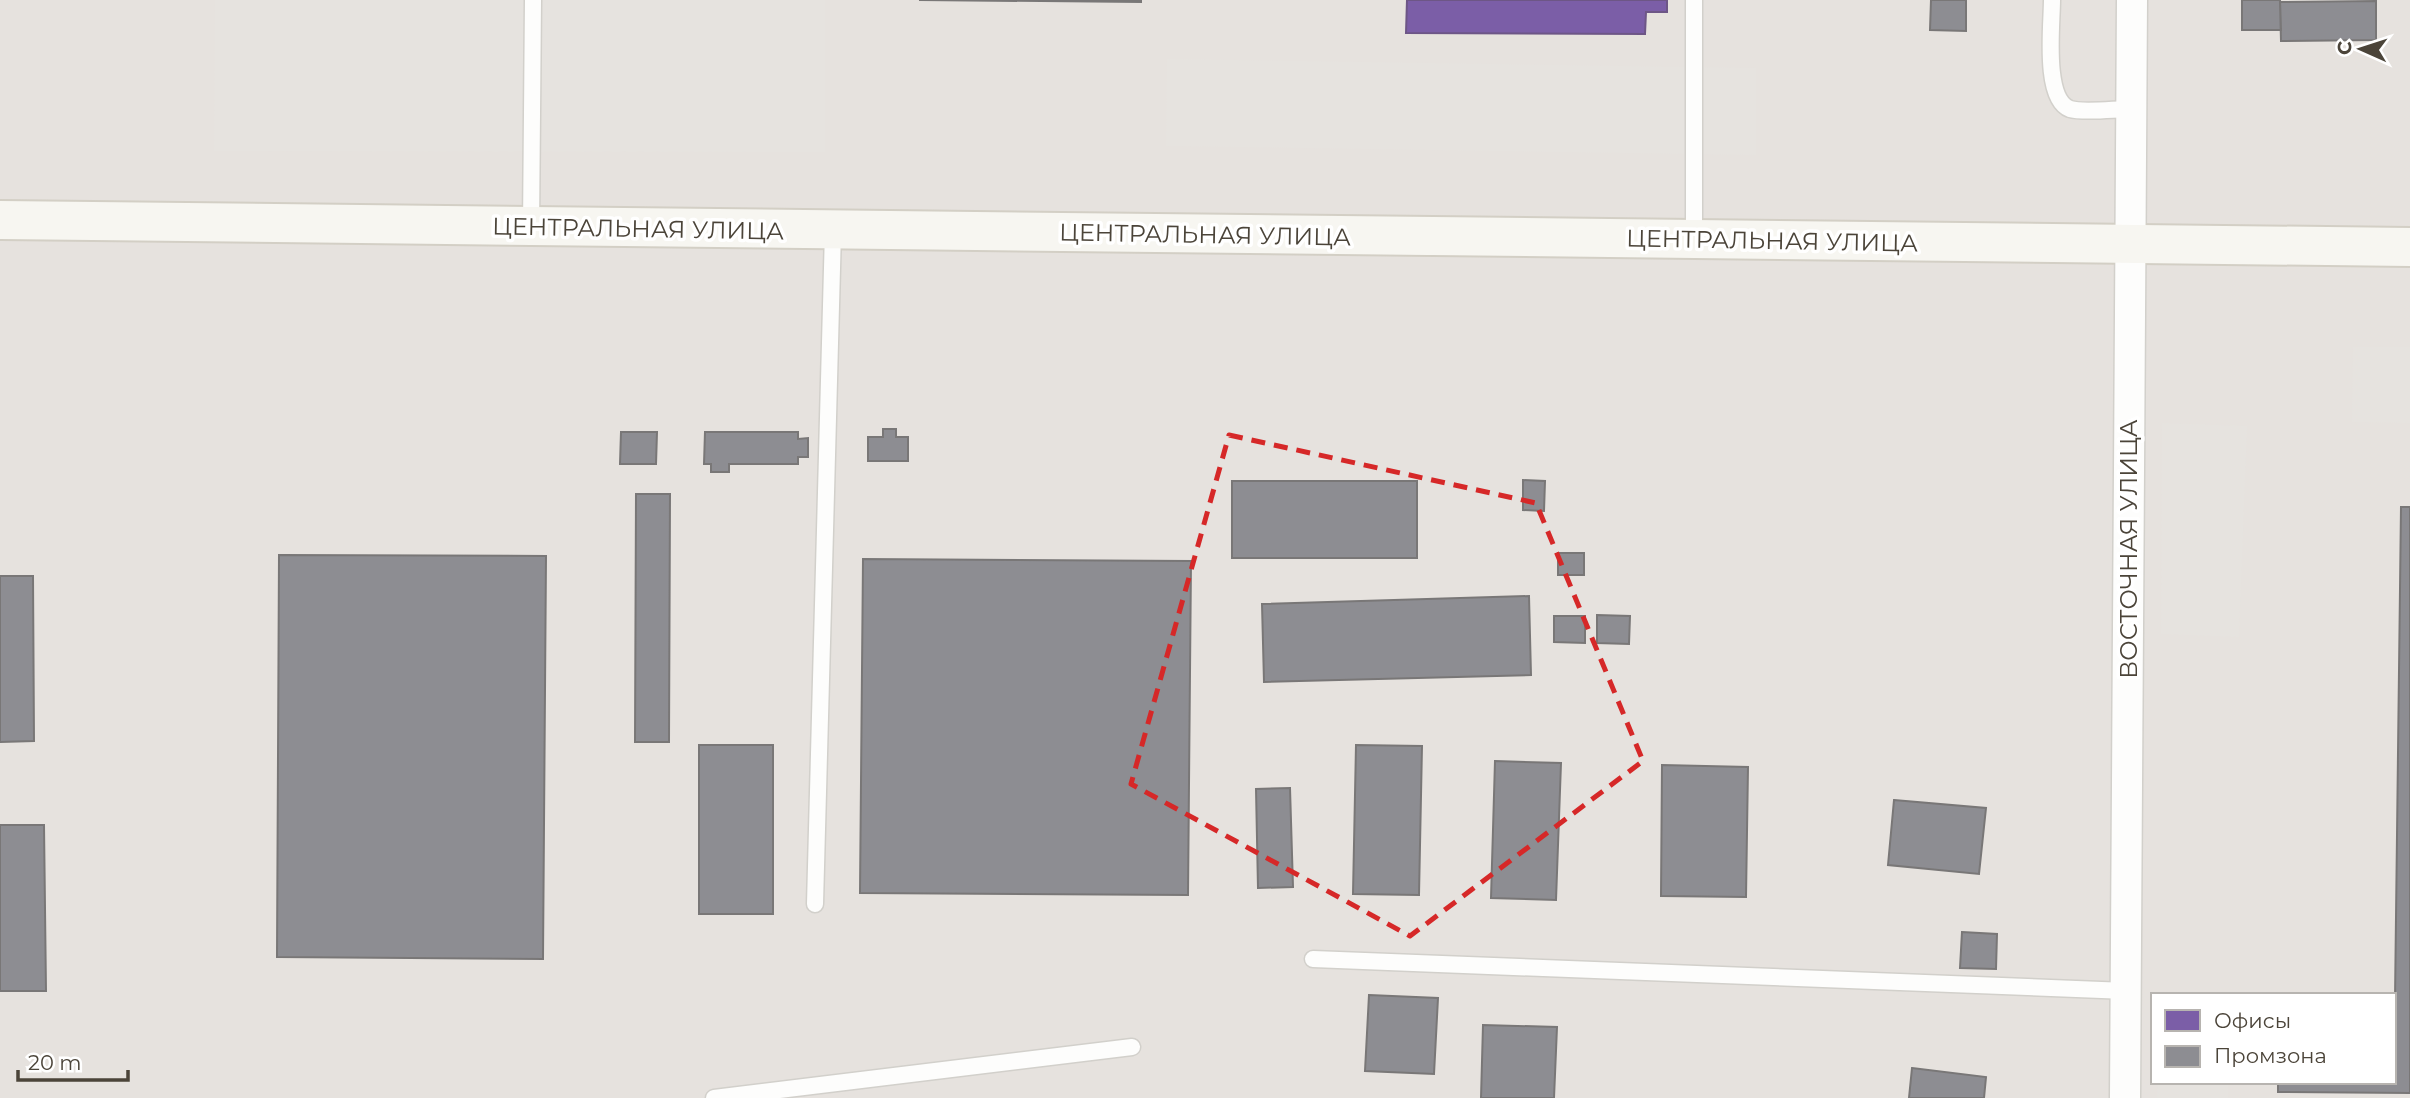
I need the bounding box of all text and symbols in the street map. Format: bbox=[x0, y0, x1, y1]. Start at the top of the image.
north arrow bbox=[2326, 14, 2396, 84]
text: С bbox=[2333, 40, 2356, 56]
street label: ЦЕНТРАЛЬНАЯ УЛИЦА bbox=[492, 211, 784, 246]
street label: ЦЕНТРАЛЬНАЯ УЛИЦА bbox=[1059, 217, 1351, 252]
street label: ЦЕНТРАЛЬНАЯ УЛИЦА bbox=[1626, 223, 1918, 258]
street label: ВОСТОЧНАЯ УЛИЦА bbox=[2114, 419, 2143, 679]
legend bbox=[2151, 993, 2396, 1084]
text: Офисы bbox=[2214, 1008, 2291, 1033]
scale bar bbox=[18, 1038, 128, 1082]
text: Промзона bbox=[2214, 1043, 2327, 1068]
text: 20 m bbox=[28, 1050, 82, 1075]

